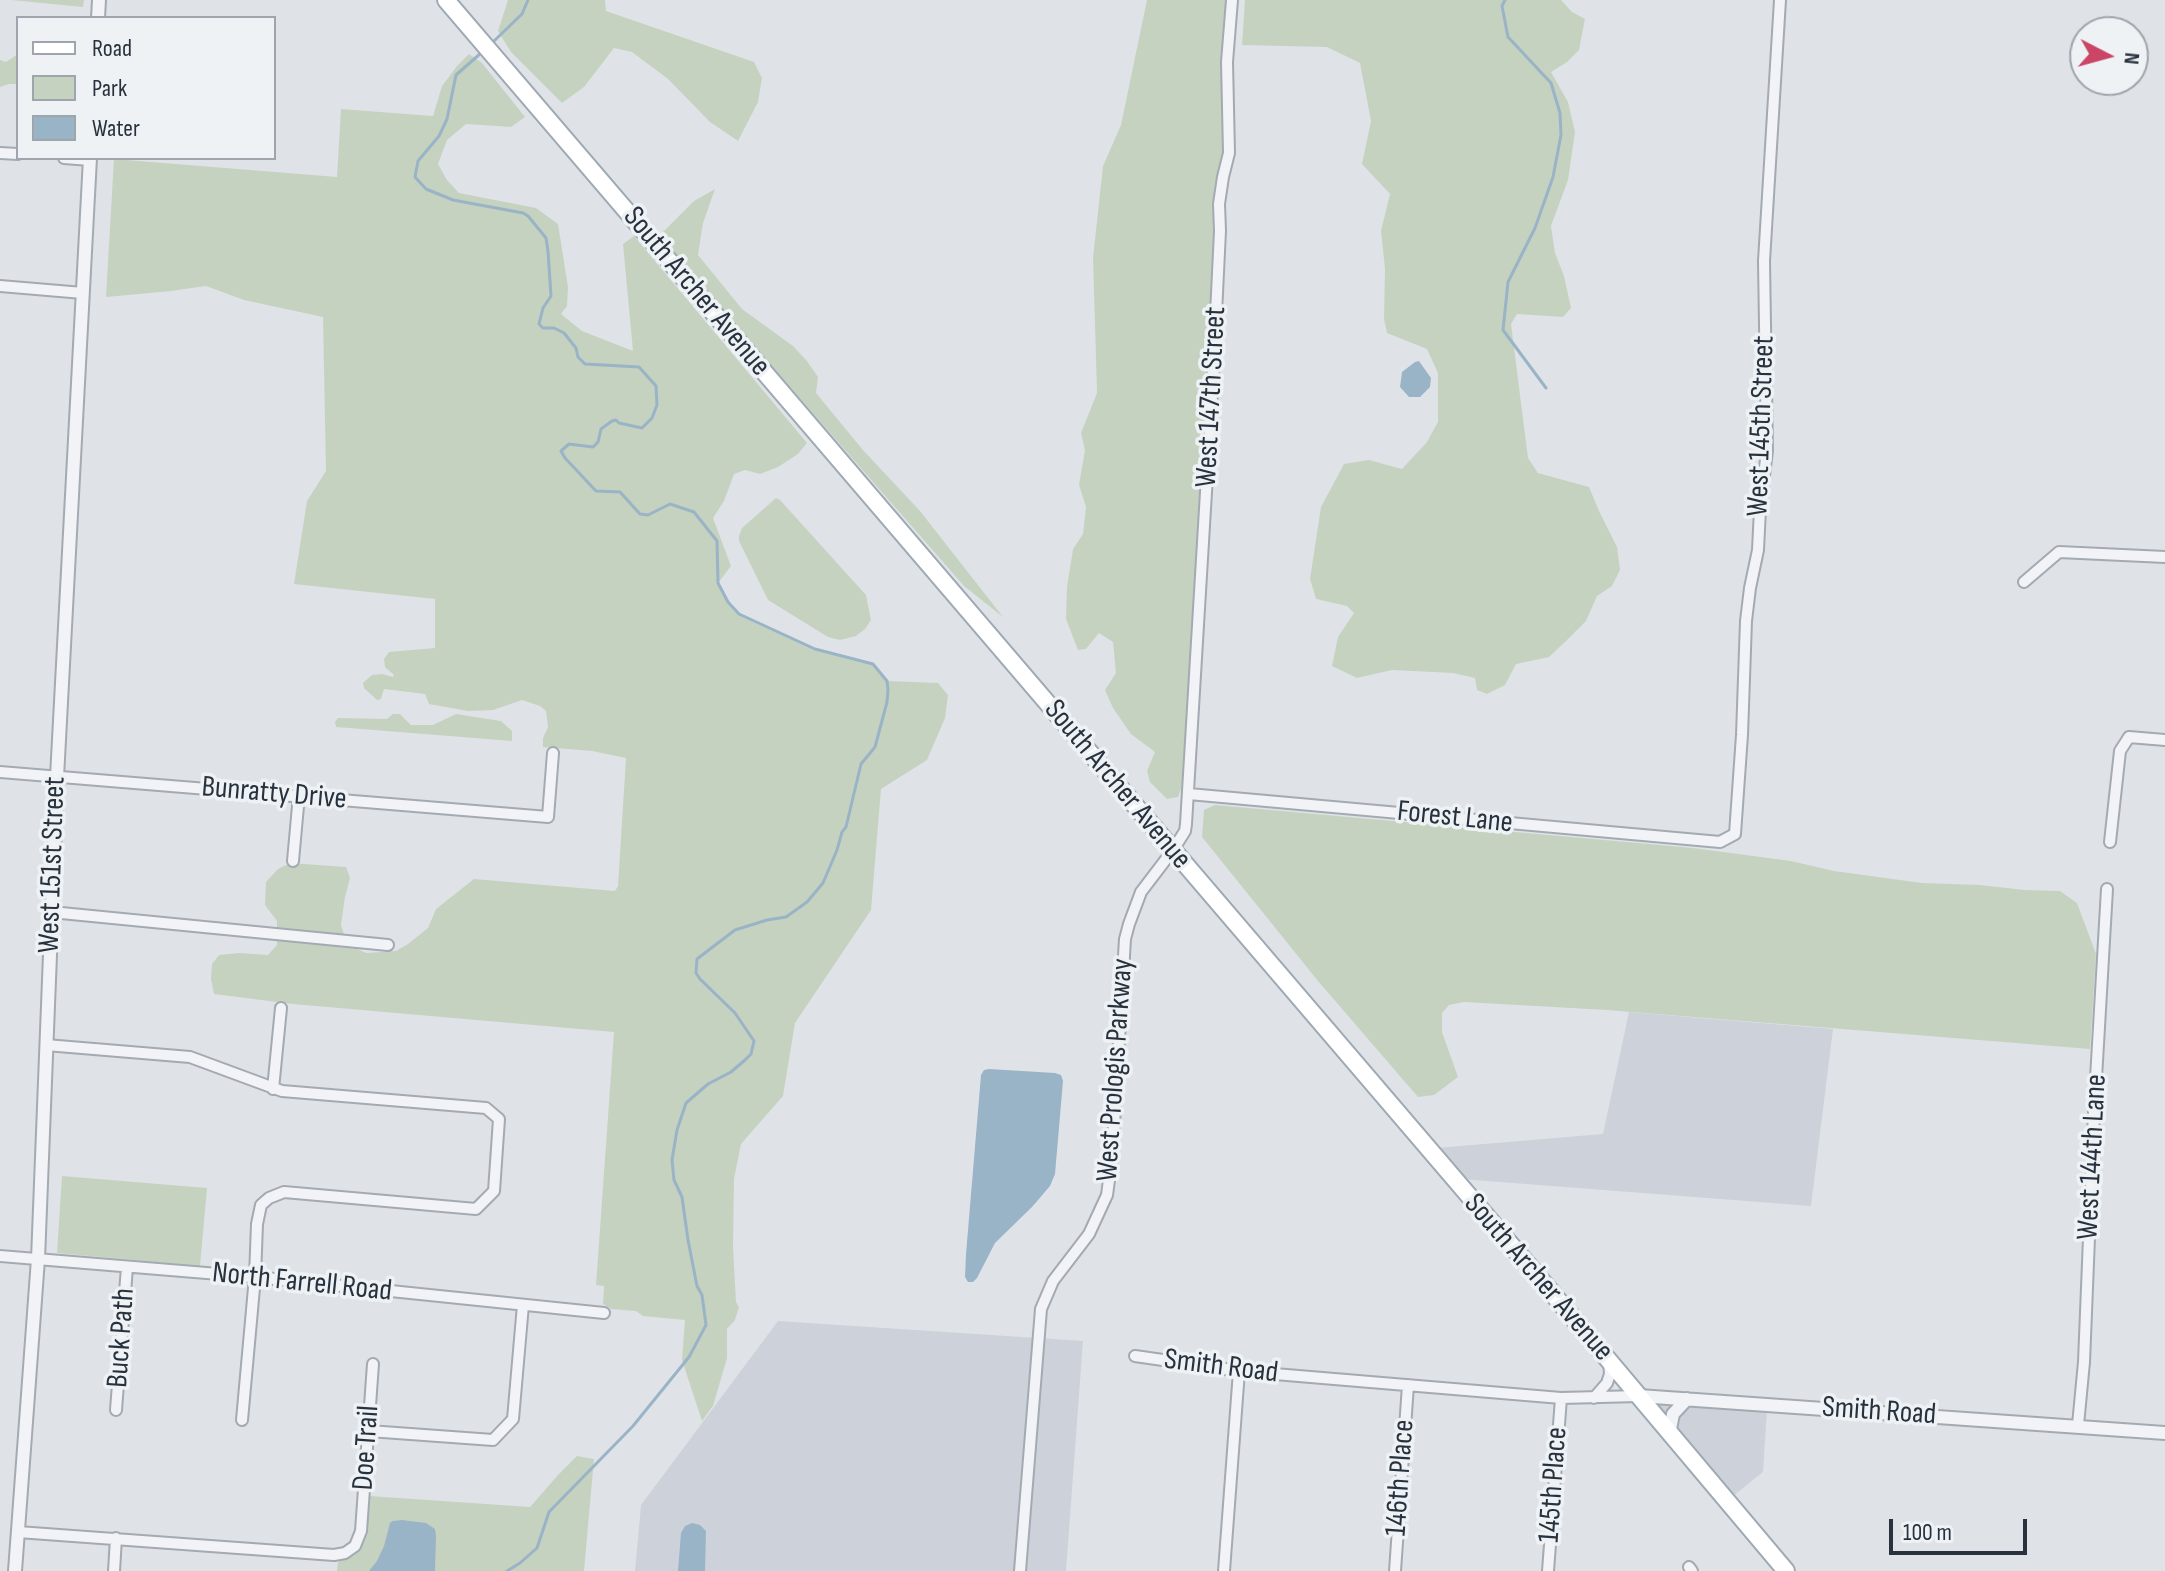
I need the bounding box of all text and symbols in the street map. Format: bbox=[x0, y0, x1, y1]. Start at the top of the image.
legend bbox=[16, 16, 276, 160]
north arrow bbox=[2069, 16, 2149, 96]
text: Road bbox=[92, 34, 132, 63]
text: N bbox=[2117, 51, 2145, 66]
text: Park bbox=[92, 74, 127, 103]
text: Water bbox=[92, 114, 140, 143]
street label: South Archer Avenue bbox=[615, 200, 777, 384]
street label: West 147th Street bbox=[1189, 306, 1235, 488]
street label: West 145th Street bbox=[1741, 335, 1783, 517]
street label: South Archer Avenue bbox=[1036, 693, 1198, 877]
street label: Bunratty Drive bbox=[200, 770, 348, 818]
street label: West 151st Street bbox=[32, 776, 74, 954]
street label: Forest Lane bbox=[1396, 794, 1514, 842]
street label: West Prologis Parkway bbox=[1090, 957, 1142, 1183]
street label: West 144th Lane bbox=[2071, 1073, 2115, 1241]
street label: South Archer Avenue bbox=[1456, 1187, 1620, 1369]
street label: North Farrell Road bbox=[210, 1256, 394, 1310]
street label: Buck Path bbox=[101, 1287, 143, 1389]
street label: Smith Road bbox=[1162, 1342, 1280, 1392]
street label: Smith Road bbox=[1821, 1390, 1937, 1434]
street label: Doe Trail bbox=[346, 1404, 388, 1492]
street label: 146th Place bbox=[1379, 1419, 1423, 1537]
street label: 145th Place bbox=[1532, 1426, 1576, 1544]
scale bar bbox=[1893, 1503, 2031, 1553]
text: 100 m bbox=[1903, 1518, 1952, 1547]

